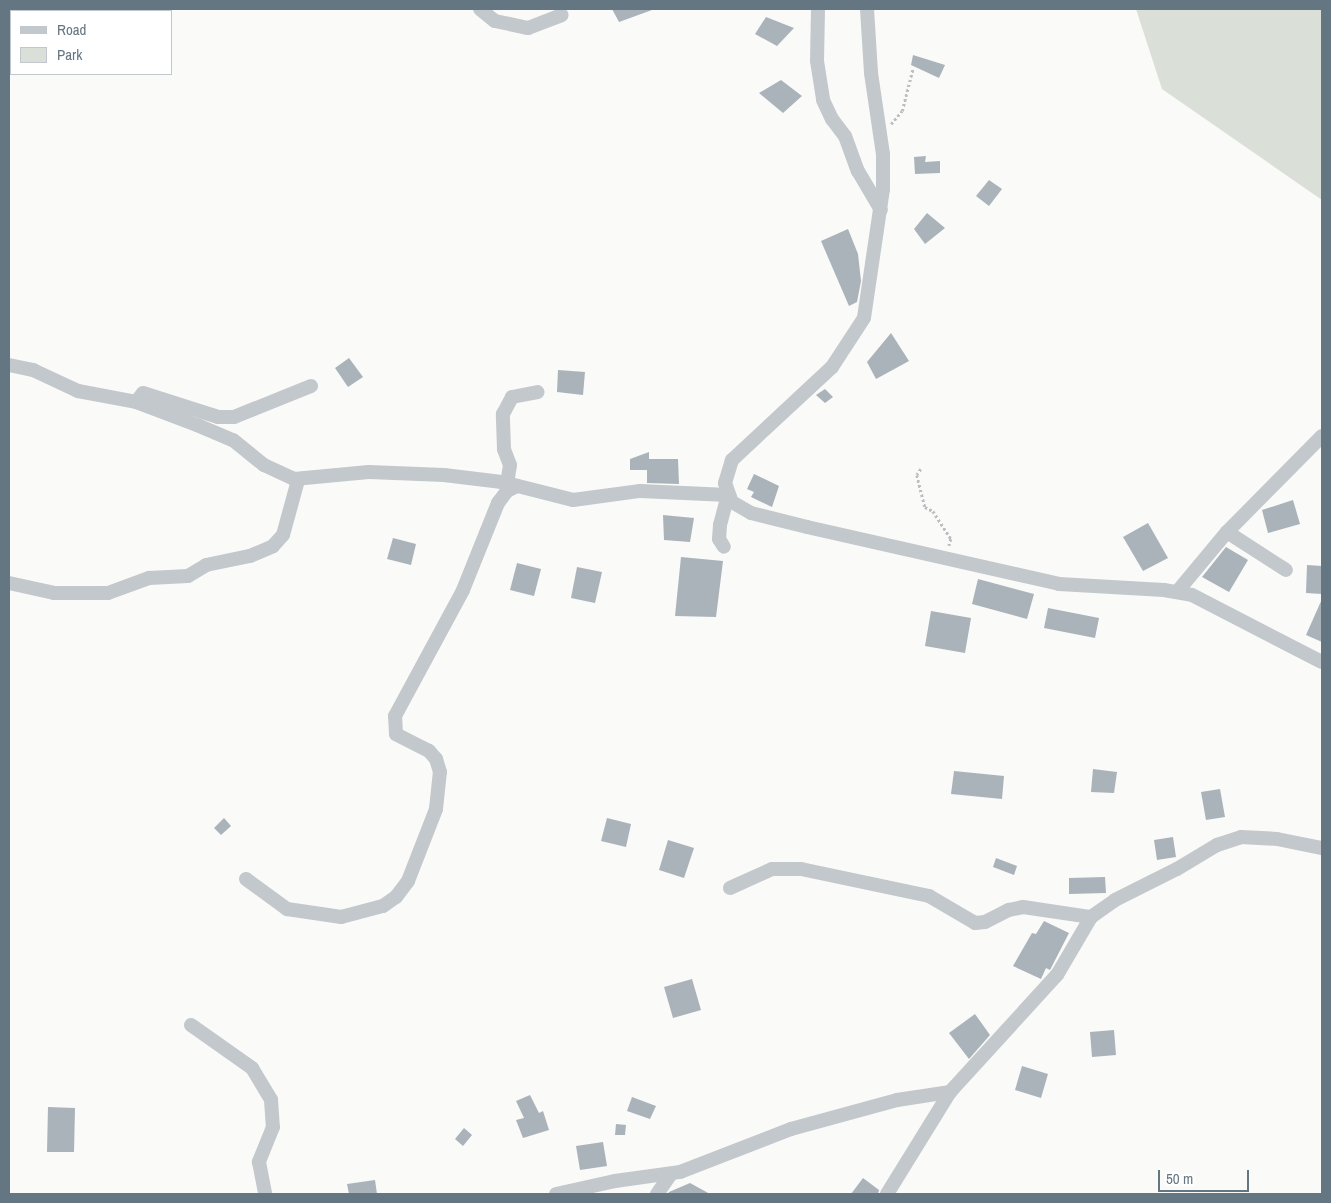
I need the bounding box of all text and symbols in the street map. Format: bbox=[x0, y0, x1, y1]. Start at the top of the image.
legend bbox=[10, 10, 172, 75]
text: Road bbox=[57, 19, 86, 40]
text: Park bbox=[57, 44, 82, 65]
scale bar bbox=[1161, 1160, 1252, 1192]
text: 50 m bbox=[1166, 1168, 1193, 1189]

